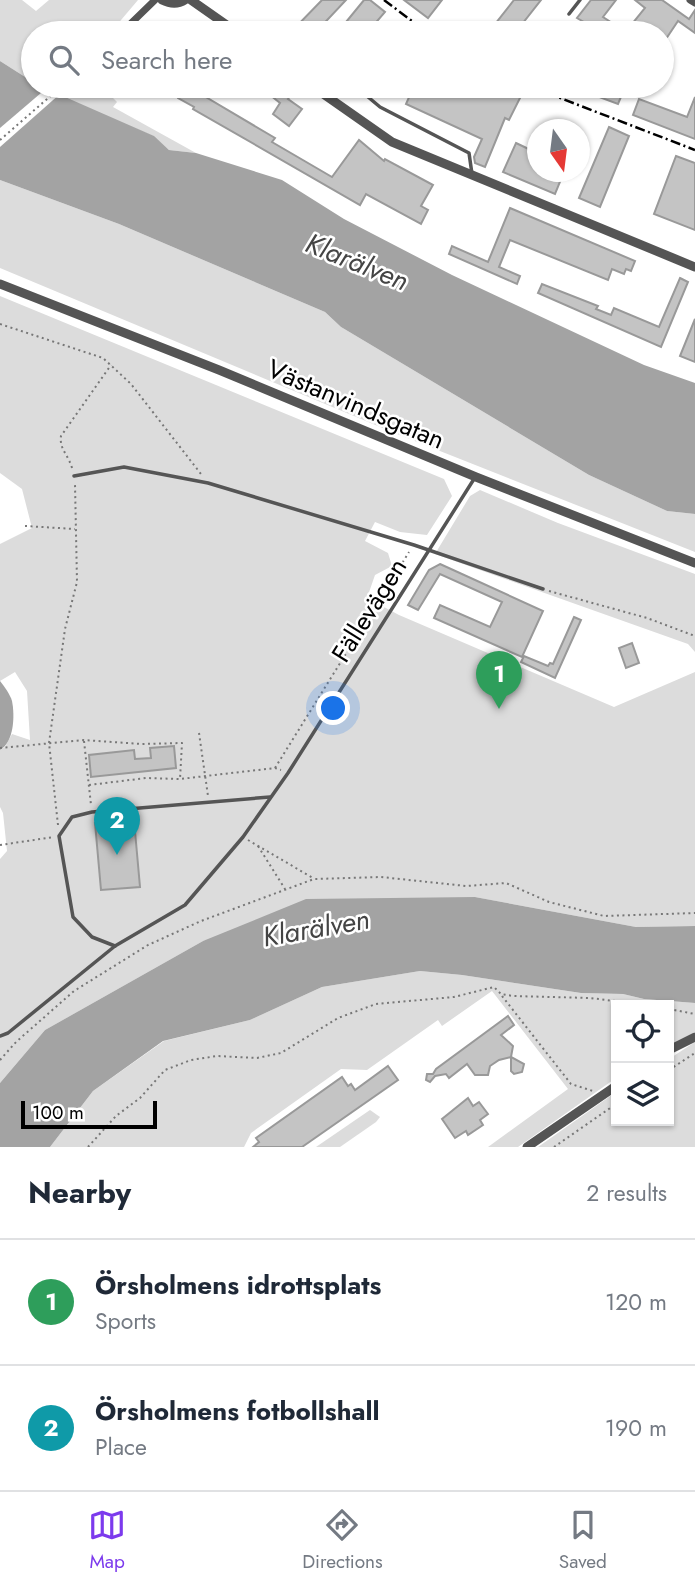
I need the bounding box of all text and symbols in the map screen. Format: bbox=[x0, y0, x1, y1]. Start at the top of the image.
search box bbox=[21, 21, 674, 98]
icon: search bbox=[45, 41, 83, 79]
text: Search here bbox=[101, 41, 233, 79]
north arrow bbox=[527, 119, 590, 182]
water label: Klarälven bbox=[299, 223, 415, 301]
street label: Västanvindsgatan bbox=[261, 350, 451, 458]
street label: Fällevägen bbox=[322, 551, 416, 669]
pin: 1 bbox=[476, 651, 522, 709]
your location bbox=[316, 691, 350, 725]
pin: 2 bbox=[94, 797, 140, 855]
water label: Klarälven bbox=[259, 898, 373, 958]
map controls bbox=[611, 1000, 674, 1126]
button: locate bbox=[611, 1000, 674, 1063]
button: layers bbox=[611, 1063, 674, 1126]
scale bar bbox=[21, 1098, 158, 1130]
text: 100 m bbox=[32, 1099, 84, 1126]
text: Nearby bbox=[28, 1171, 131, 1214]
text: 2 results bbox=[586, 1176, 667, 1210]
text: Örsholmens idrottsplats bbox=[95, 1266, 381, 1304]
text: 1 bbox=[45, 1285, 57, 1319]
text: 120 m bbox=[605, 1285, 667, 1319]
text: Sports bbox=[95, 1304, 156, 1338]
text: Örsholmens fotbollshall bbox=[95, 1392, 380, 1430]
text: 2 bbox=[43, 1411, 59, 1445]
text: 190 m bbox=[605, 1411, 667, 1445]
text: Place bbox=[95, 1430, 147, 1464]
tab: Map bbox=[88, 1506, 126, 1575]
tab: Directions bbox=[302, 1506, 383, 1575]
tab: Saved bbox=[559, 1506, 607, 1575]

